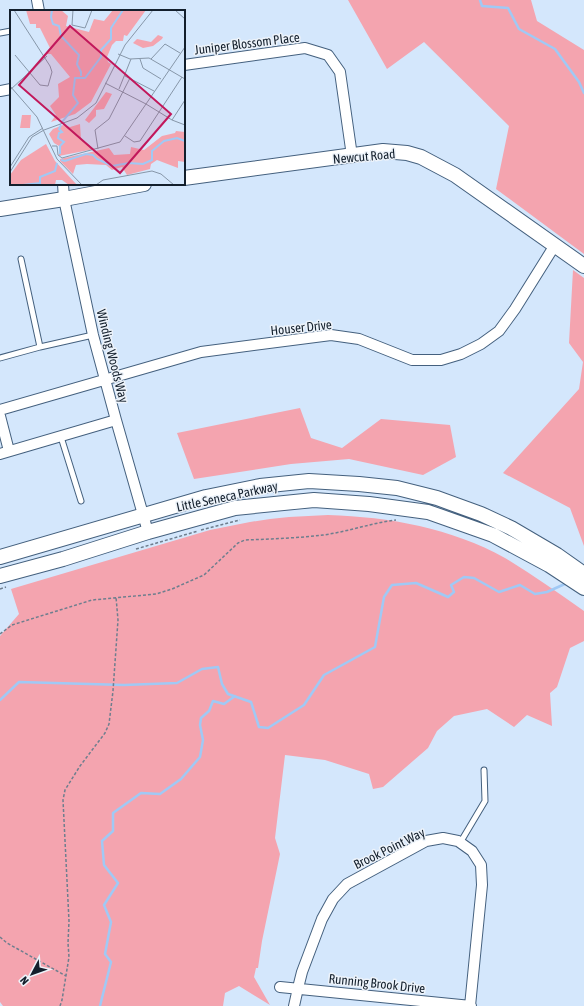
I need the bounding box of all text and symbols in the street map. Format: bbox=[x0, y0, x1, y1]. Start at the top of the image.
inset map bbox=[10, 10, 185, 185]
street label: Juniper Blossom Place bbox=[194, 30, 301, 57]
street label: Newcut Road bbox=[332, 146, 396, 167]
street label: Winding Woods Way bbox=[94, 308, 132, 405]
street label: Houser Drive bbox=[270, 317, 332, 338]
street label: Little Seneca Parkway bbox=[175, 478, 280, 515]
street label: Brook Point Way bbox=[351, 824, 428, 872]
north arrow bbox=[12, 954, 52, 994]
street label: Running Brook Drive bbox=[328, 971, 426, 996]
text: N bbox=[18, 974, 31, 987]

